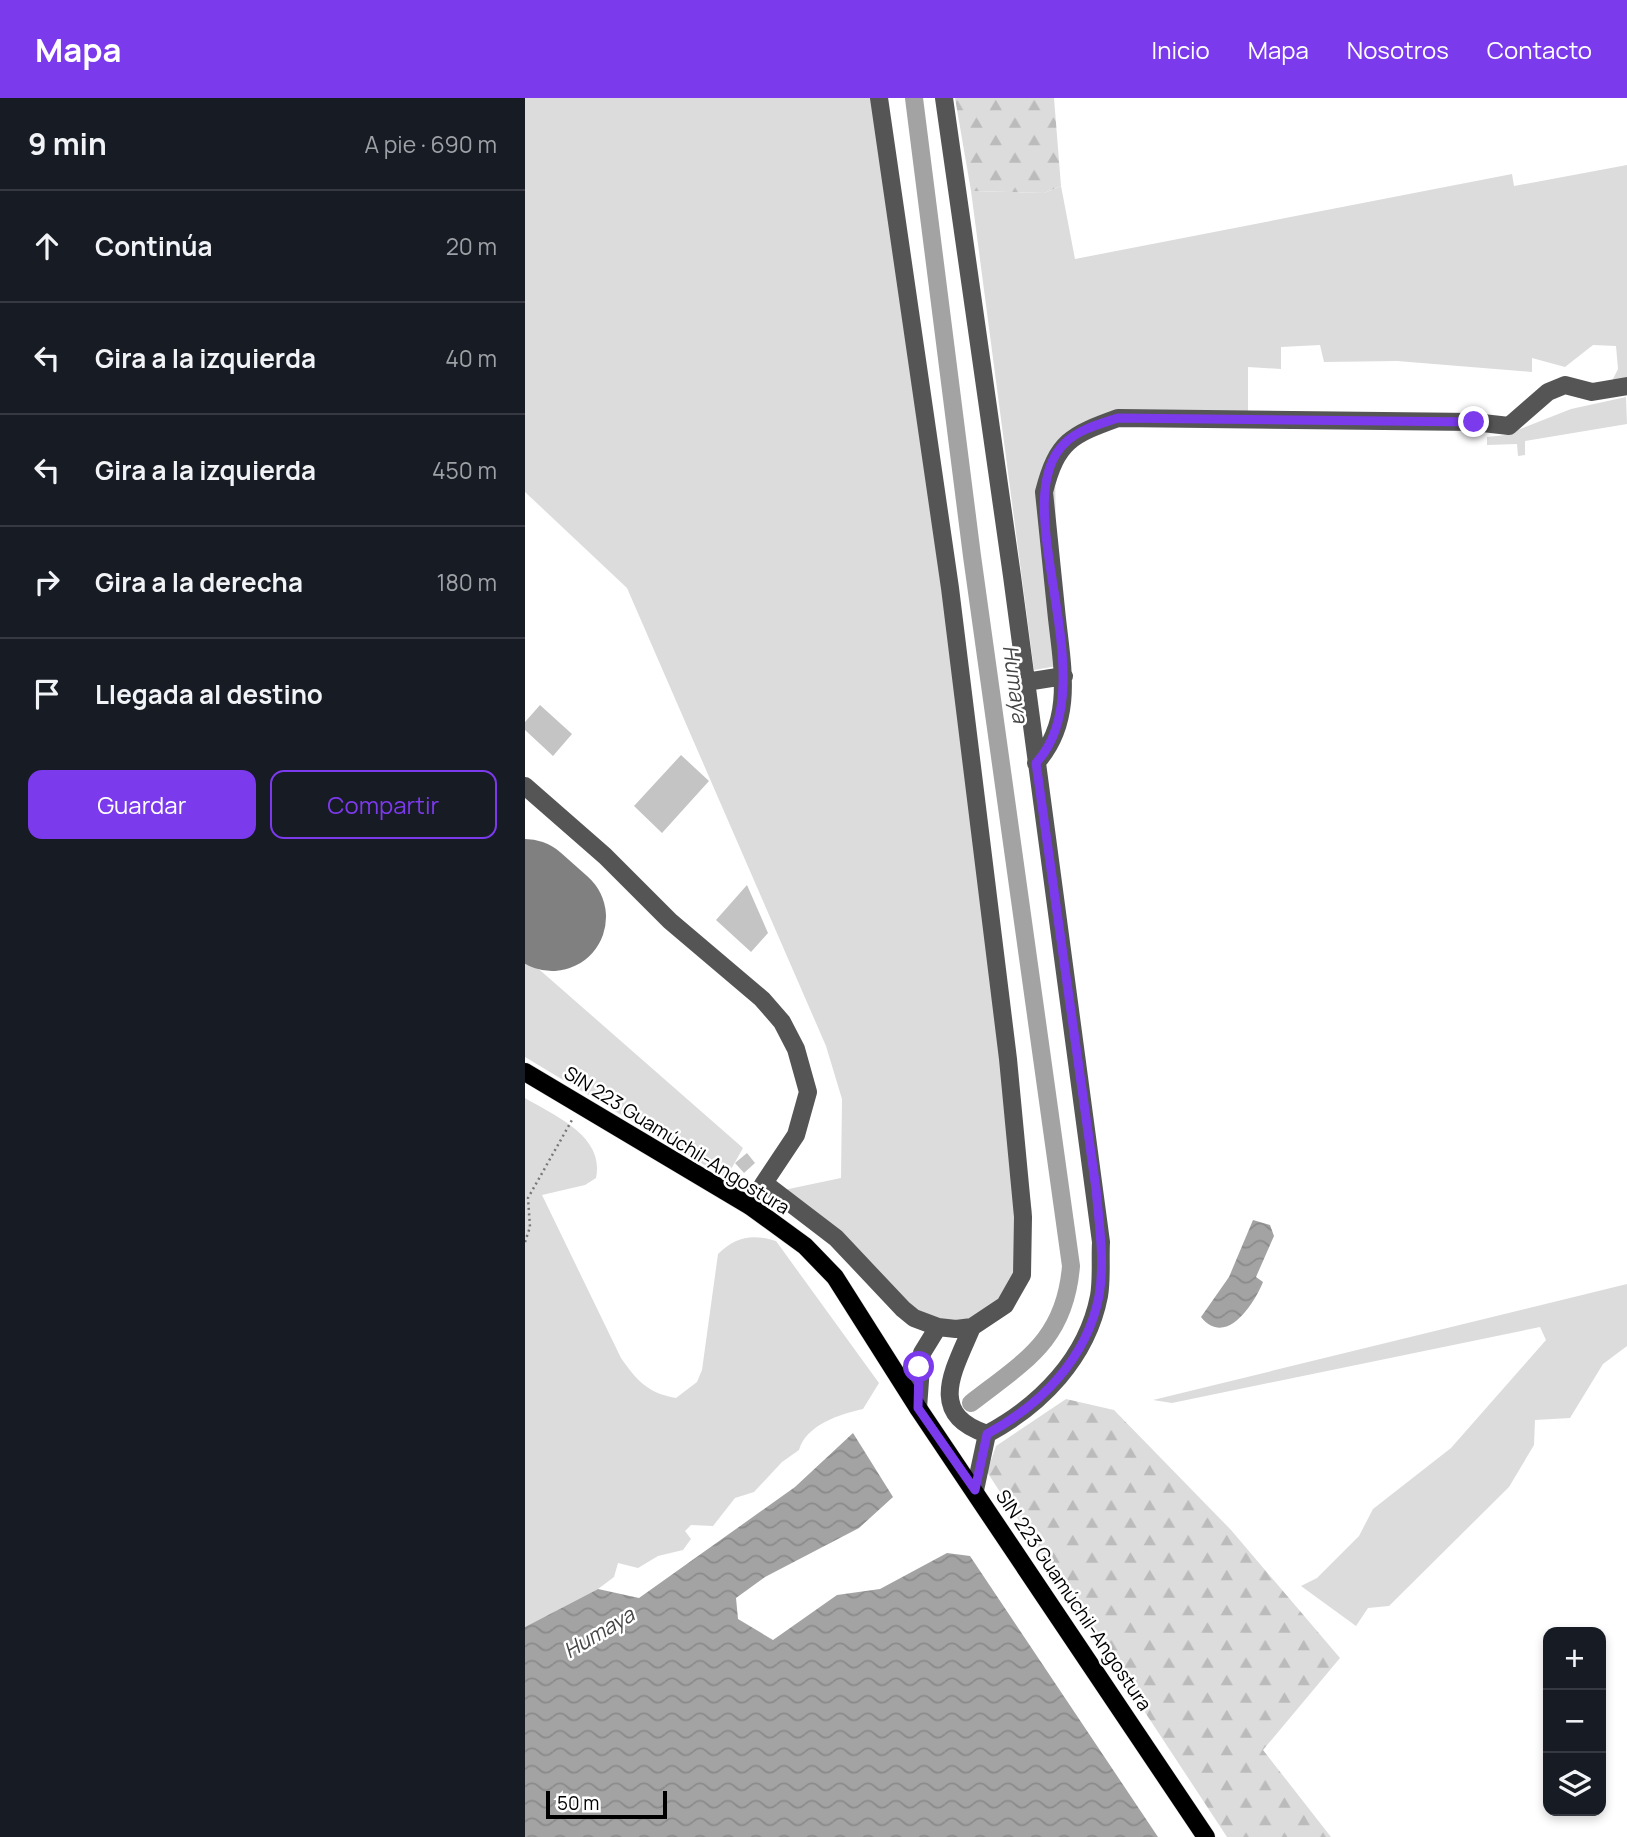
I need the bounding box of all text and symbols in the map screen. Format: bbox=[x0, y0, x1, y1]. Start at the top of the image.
text: Mapa bbox=[35, 27, 122, 72]
text: Inicio bbox=[1152, 33, 1210, 66]
text: Mapa bbox=[1248, 33, 1309, 66]
text: Nosotros bbox=[1347, 33, 1449, 66]
text: Contacto bbox=[1487, 33, 1592, 66]
text: 9 min bbox=[28, 123, 107, 164]
text: A pie · 690 m bbox=[365, 128, 497, 160]
icon: ahead bbox=[28, 227, 66, 265]
text: Continúa bbox=[95, 228, 213, 264]
text: 20 m bbox=[446, 230, 497, 262]
icon: left bbox=[28, 339, 66, 377]
text: Gira a la izquierda bbox=[95, 340, 316, 376]
text: 40 m bbox=[445, 342, 497, 374]
route end bbox=[1458, 406, 1489, 437]
icon: left bbox=[28, 451, 66, 489]
text: Gira a la izquierda bbox=[95, 452, 316, 488]
text: 450 m bbox=[432, 454, 497, 486]
icon: right bbox=[28, 563, 66, 601]
text: Gira a la derecha bbox=[95, 564, 303, 600]
text: 180 m bbox=[437, 566, 497, 598]
water label: Humaya bbox=[997, 643, 1035, 726]
icon: arrive bbox=[28, 675, 66, 713]
text: Llegada al destino bbox=[95, 676, 323, 712]
button: Guardar bbox=[28, 770, 256, 839]
button: Compartir bbox=[270, 770, 497, 839]
street label: SIN 223 Guamúchil-Angostura bbox=[559, 1060, 795, 1220]
route start bbox=[903, 1351, 934, 1382]
street label: SIN 223 Guamúchil-Angostura bbox=[990, 1484, 1158, 1716]
water label: Humaya bbox=[558, 1599, 640, 1664]
map controls bbox=[1543, 1627, 1606, 1816]
button: + bbox=[1543, 1627, 1606, 1690]
button: − bbox=[1543, 1690, 1606, 1753]
button: layers bbox=[1543, 1753, 1606, 1816]
scale bar bbox=[546, 1788, 667, 1820]
text: 50 m bbox=[557, 1790, 599, 1816]

